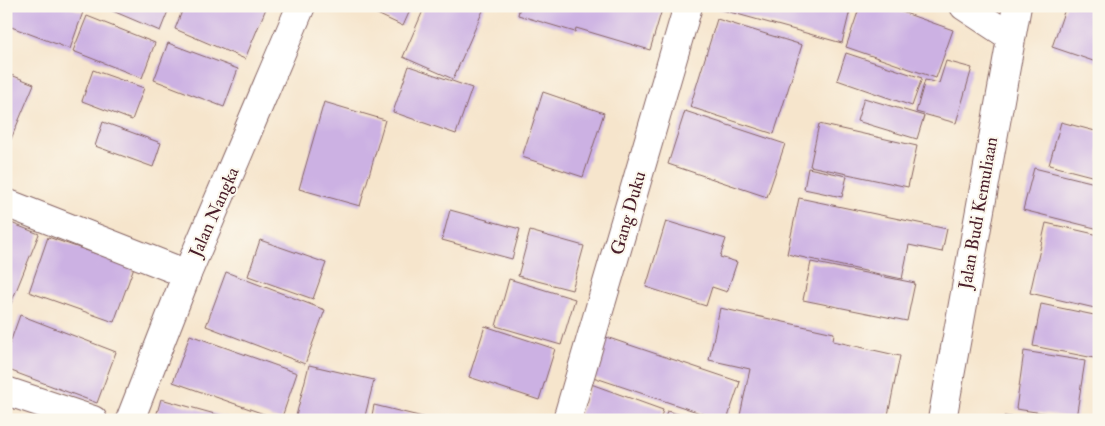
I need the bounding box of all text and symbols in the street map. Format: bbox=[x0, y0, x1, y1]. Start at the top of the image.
street label: Jalan Budi Kemuliaan bbox=[954, 135, 1003, 292]
street label: Jalan Nangka bbox=[184, 163, 245, 262]
street label: Gang Duku bbox=[606, 169, 651, 258]

